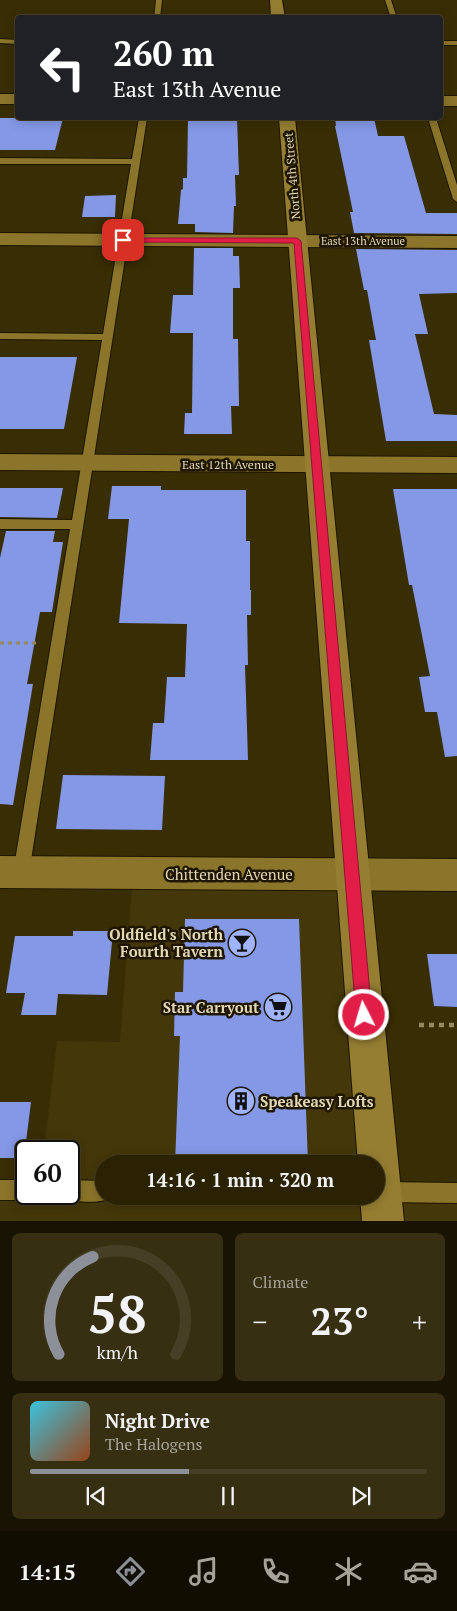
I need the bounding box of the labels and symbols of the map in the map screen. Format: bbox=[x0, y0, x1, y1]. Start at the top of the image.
street label: North 4th Street bbox=[281, 131, 303, 220]
pin bbox=[102, 219, 144, 261]
street label: East 13th Avenue bbox=[321, 234, 406, 248]
street label: East 12th Avenue bbox=[182, 457, 274, 472]
street label: Chittenden Avenue bbox=[165, 864, 293, 884]
place label: Oldfield's North Fourth Tavern bbox=[109, 924, 223, 961]
bar icon: Oldfield's North Fourth Tavern bbox=[227, 928, 257, 958]
position arrow bbox=[337, 988, 389, 1040]
supermarket icon: Star Carryout bbox=[263, 992, 293, 1022]
place label: Star Carryout bbox=[163, 997, 259, 1017]
building icon: Speakeasy Lofts bbox=[226, 1086, 256, 1116]
place label: Speakeasy Lofts bbox=[260, 1091, 374, 1111]
speed limit sign: 60 bbox=[15, 1140, 80, 1205]

